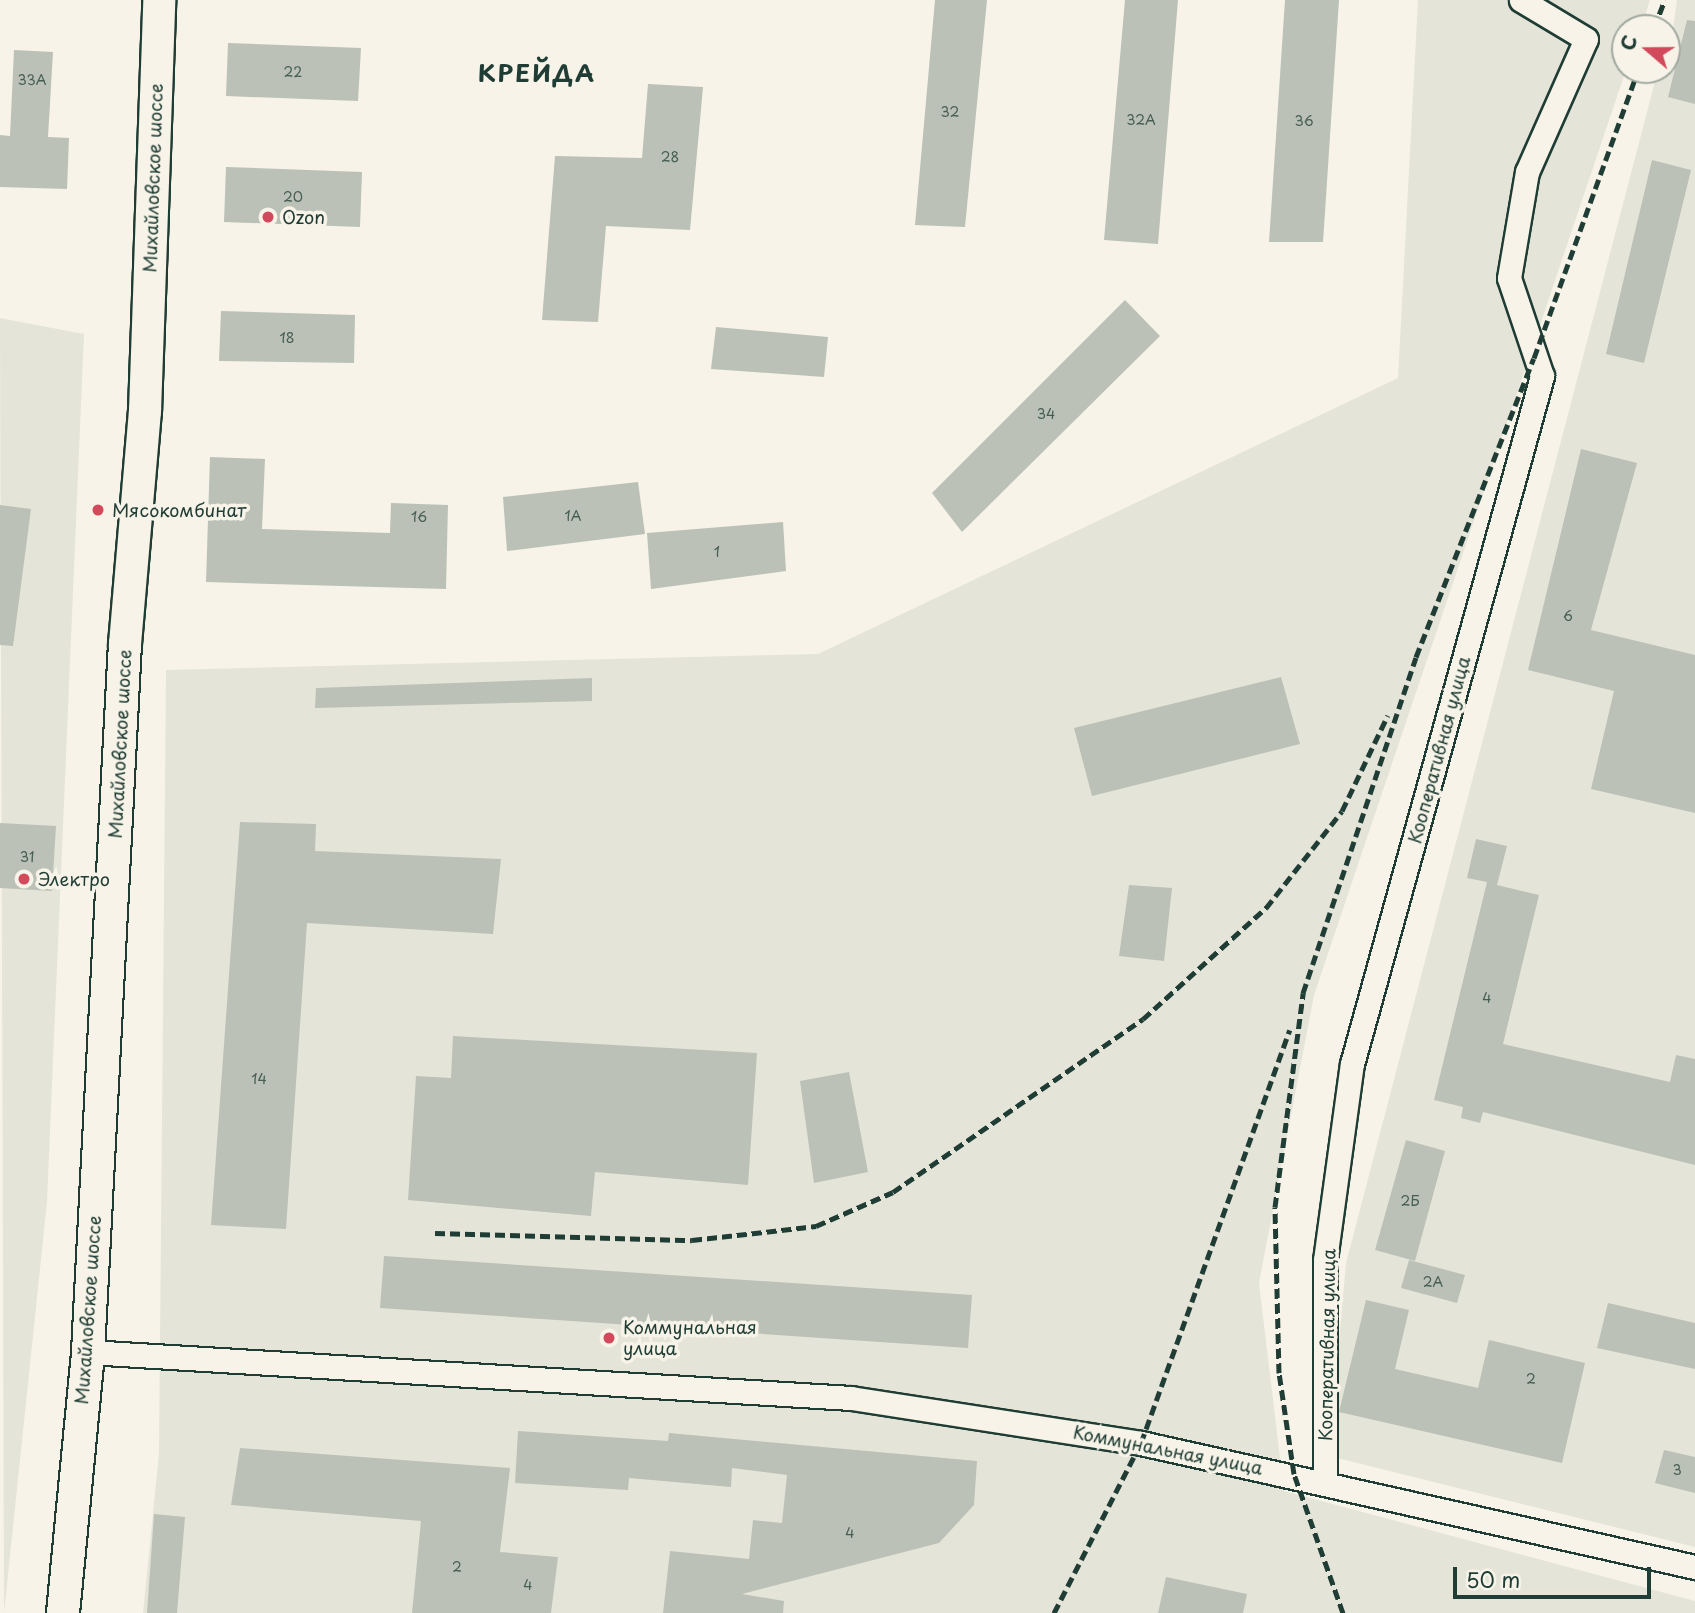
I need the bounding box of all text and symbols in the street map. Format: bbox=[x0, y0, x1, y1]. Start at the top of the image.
north arrow bbox=[1611, 14, 1681, 84]
text: С bbox=[1613, 31, 1644, 54]
district label: КРЕЙДА bbox=[478, 59, 596, 87]
house number: 22 bbox=[284, 64, 302, 80]
house number: 33А bbox=[17, 72, 47, 88]
street label: Михайловское шоссе bbox=[139, 83, 167, 273]
house number: 32 bbox=[941, 104, 959, 120]
house number: 32А bbox=[1126, 112, 1156, 128]
house number: 36 bbox=[1294, 113, 1314, 129]
house number: 28 bbox=[661, 149, 679, 165]
house number: 20 bbox=[283, 189, 303, 205]
place label: Ozon bbox=[282, 206, 325, 228]
marker: Ozon bbox=[260, 209, 276, 225]
house number: 18 bbox=[279, 330, 295, 346]
house number: 34 bbox=[1037, 406, 1055, 422]
place label: Мясокомбинат bbox=[112, 499, 246, 521]
marker: Мясокомбинат bbox=[90, 502, 106, 518]
house number: 1А bbox=[564, 508, 582, 524]
house number: 16 bbox=[411, 509, 427, 525]
house number: 1 bbox=[714, 544, 720, 560]
house number: 6 bbox=[1563, 608, 1573, 624]
street label: Михайловское шоссе bbox=[104, 649, 136, 839]
street label: Кооперативная улица bbox=[1403, 653, 1475, 847]
house number: 31 bbox=[20, 849, 34, 865]
place label: Электро bbox=[38, 868, 110, 890]
marker: Электро bbox=[16, 871, 32, 887]
house number: 4 bbox=[1482, 990, 1492, 1006]
house number: 14 bbox=[251, 1071, 267, 1087]
house number: 2Б bbox=[1400, 1193, 1420, 1209]
street label: Михайловское шоссе bbox=[71, 1215, 105, 1405]
street label: Кооперативная улица bbox=[1315, 1248, 1339, 1442]
house number: 2А bbox=[1423, 1274, 1443, 1290]
place label: Коммунальная улица bbox=[623, 1317, 757, 1360]
marker: Коммунальная улица bbox=[601, 1330, 617, 1346]
house number: 2 bbox=[1526, 1371, 1536, 1387]
street label: Коммунальная улица bbox=[1071, 1421, 1265, 1479]
house number: 3 bbox=[1672, 1462, 1682, 1478]
house number: 4 bbox=[845, 1525, 855, 1541]
scale bar bbox=[1457, 1554, 1655, 1598]
house number: 2 bbox=[452, 1559, 462, 1575]
text: 50 m bbox=[1466, 1563, 1520, 1595]
house number: 4 bbox=[523, 1577, 533, 1593]

